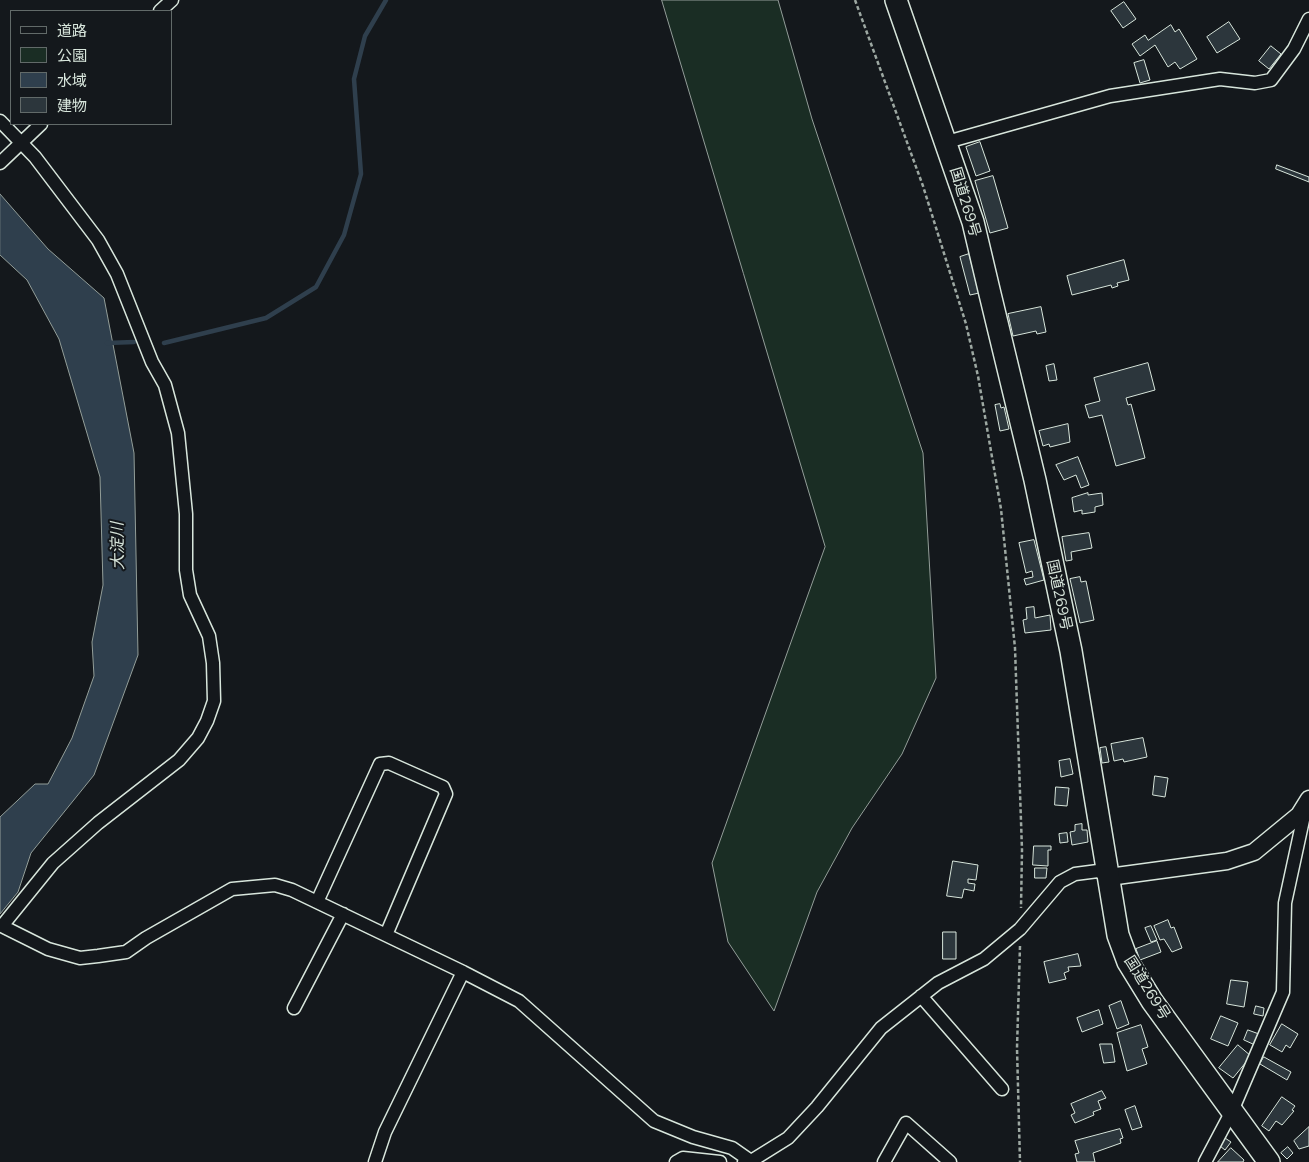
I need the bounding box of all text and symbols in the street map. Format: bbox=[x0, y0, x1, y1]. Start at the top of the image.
legend bbox=[10, 10, 172, 125]
text: 道路 bbox=[57, 21, 87, 40]
text: 公園 bbox=[57, 46, 87, 65]
text: 水域 bbox=[57, 71, 87, 90]
text: 建物 bbox=[57, 96, 87, 115]
street label: 国道269号 bbox=[946, 165, 984, 239]
water label: 大淀川 bbox=[108, 522, 128, 570]
street label: 国道269号 bbox=[1043, 558, 1075, 632]
street label: 国道269号 bbox=[1120, 953, 1174, 1023]

